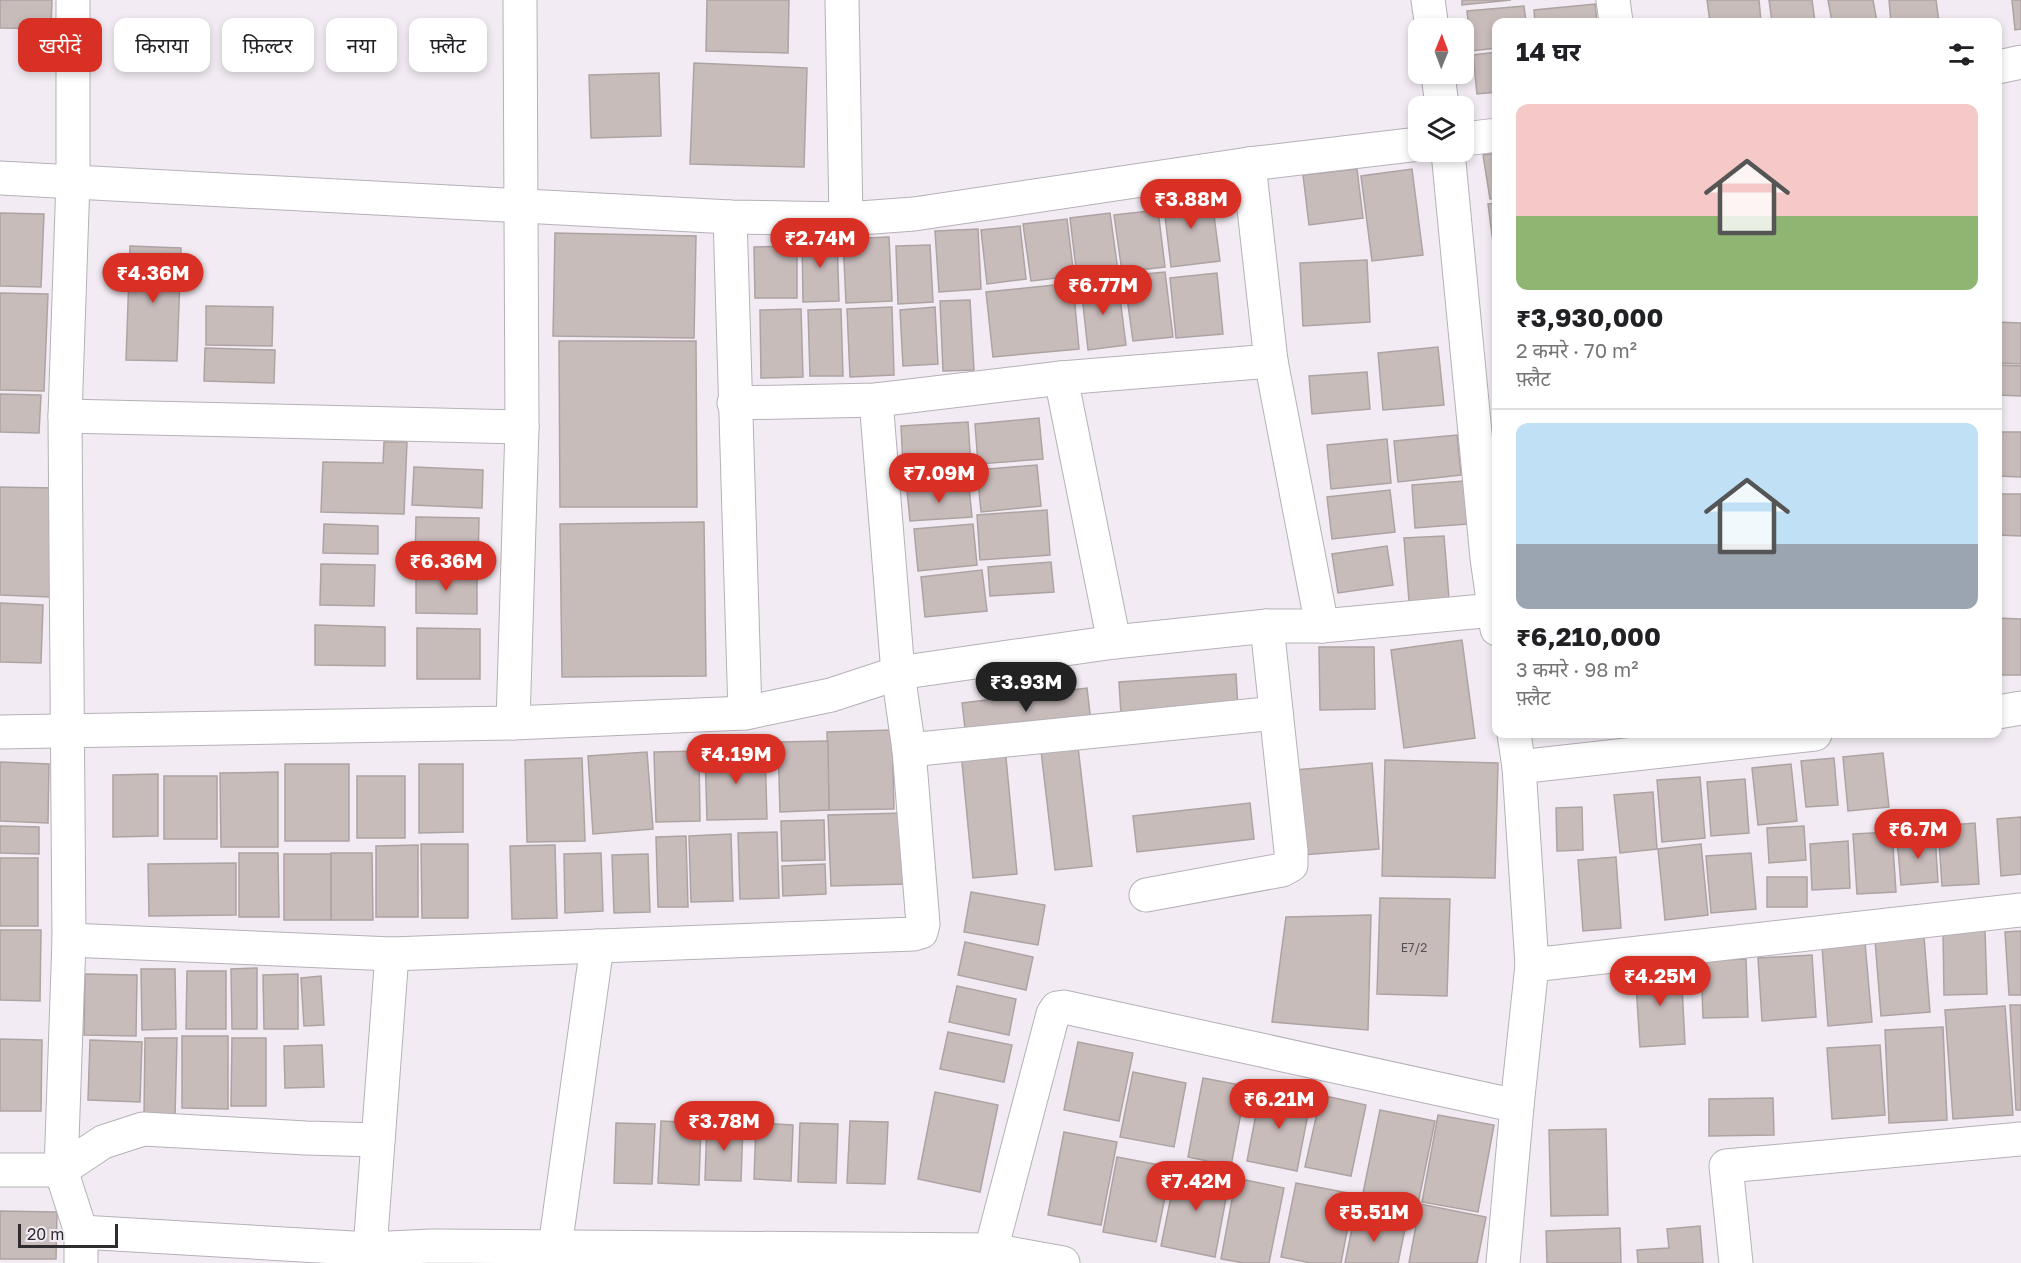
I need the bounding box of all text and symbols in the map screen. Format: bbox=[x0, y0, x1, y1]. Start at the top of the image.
chip: खरीदें bbox=[18, 18, 102, 72]
chip: किराया bbox=[114, 18, 210, 72]
chip: फ़िल्टर bbox=[222, 18, 314, 72]
chip: नया bbox=[326, 18, 397, 72]
chip: फ़्लैट bbox=[409, 18, 487, 72]
north arrow bbox=[1408, 18, 1474, 84]
map controls bbox=[1408, 18, 1474, 162]
text: 14 घर bbox=[1516, 36, 1580, 67]
icon: filters bbox=[1945, 38, 1978, 71]
button: layers bbox=[1408, 96, 1474, 162]
icon: home bbox=[1693, 143, 1801, 251]
pin: ₹3.88M bbox=[1142, 179, 1240, 230]
text: ₹3.88M bbox=[1154, 186, 1228, 210]
pin: ₹2.74M bbox=[771, 218, 869, 269]
text: ₹2.74M bbox=[784, 225, 856, 249]
pin: ₹4.36M bbox=[104, 253, 202, 304]
text: ₹4.36M bbox=[116, 260, 190, 284]
pin: ₹6.77M bbox=[1054, 265, 1152, 316]
text: ₹6.77M bbox=[1068, 272, 1138, 296]
text: ₹3,930,000 bbox=[1516, 302, 1663, 333]
text: 2 कमरे · 70 m² bbox=[1516, 338, 1637, 362]
text: फ़्लैट bbox=[1516, 366, 1551, 390]
pin: ₹7.09M bbox=[890, 453, 988, 504]
text: ₹7.09M bbox=[903, 460, 975, 484]
icon: home bbox=[1693, 462, 1801, 570]
pin: ₹6.36M bbox=[397, 541, 495, 592]
text: ₹6.36M bbox=[409, 548, 483, 572]
text: ₹6,210,000 bbox=[1516, 621, 1661, 652]
text: 3 कमरे · 98 m² bbox=[1516, 657, 1638, 681]
pin: ₹3.93M bbox=[977, 662, 1075, 713]
text: ₹3.93M bbox=[990, 669, 1062, 693]
text: फ़्लैट bbox=[1516, 685, 1551, 709]
pin: ₹4.19M bbox=[687, 734, 785, 785]
text: ₹4.19M bbox=[700, 741, 772, 765]
pin: ₹6.7M bbox=[1876, 809, 1960, 860]
text: ₹6.7M bbox=[1888, 816, 1948, 840]
house number: E7/2 bbox=[1401, 940, 1427, 955]
pin: ₹4.25M bbox=[1611, 956, 1709, 1007]
text: ₹4.25M bbox=[1624, 963, 1696, 987]
pin: ₹6.21M bbox=[1230, 1079, 1328, 1130]
text: ₹6.21M bbox=[1244, 1086, 1314, 1110]
pin: ₹3.78M bbox=[675, 1101, 773, 1152]
text: ₹3.78M bbox=[688, 1108, 760, 1132]
pin: ₹7.42M bbox=[1147, 1161, 1245, 1212]
text: ₹7.42M bbox=[1160, 1168, 1232, 1192]
pin: ₹5.51M bbox=[1325, 1192, 1423, 1243]
text: ₹5.51M bbox=[1339, 1199, 1409, 1223]
scale bar bbox=[18, 1221, 118, 1248]
text: 20 m bbox=[27, 1224, 64, 1244]

